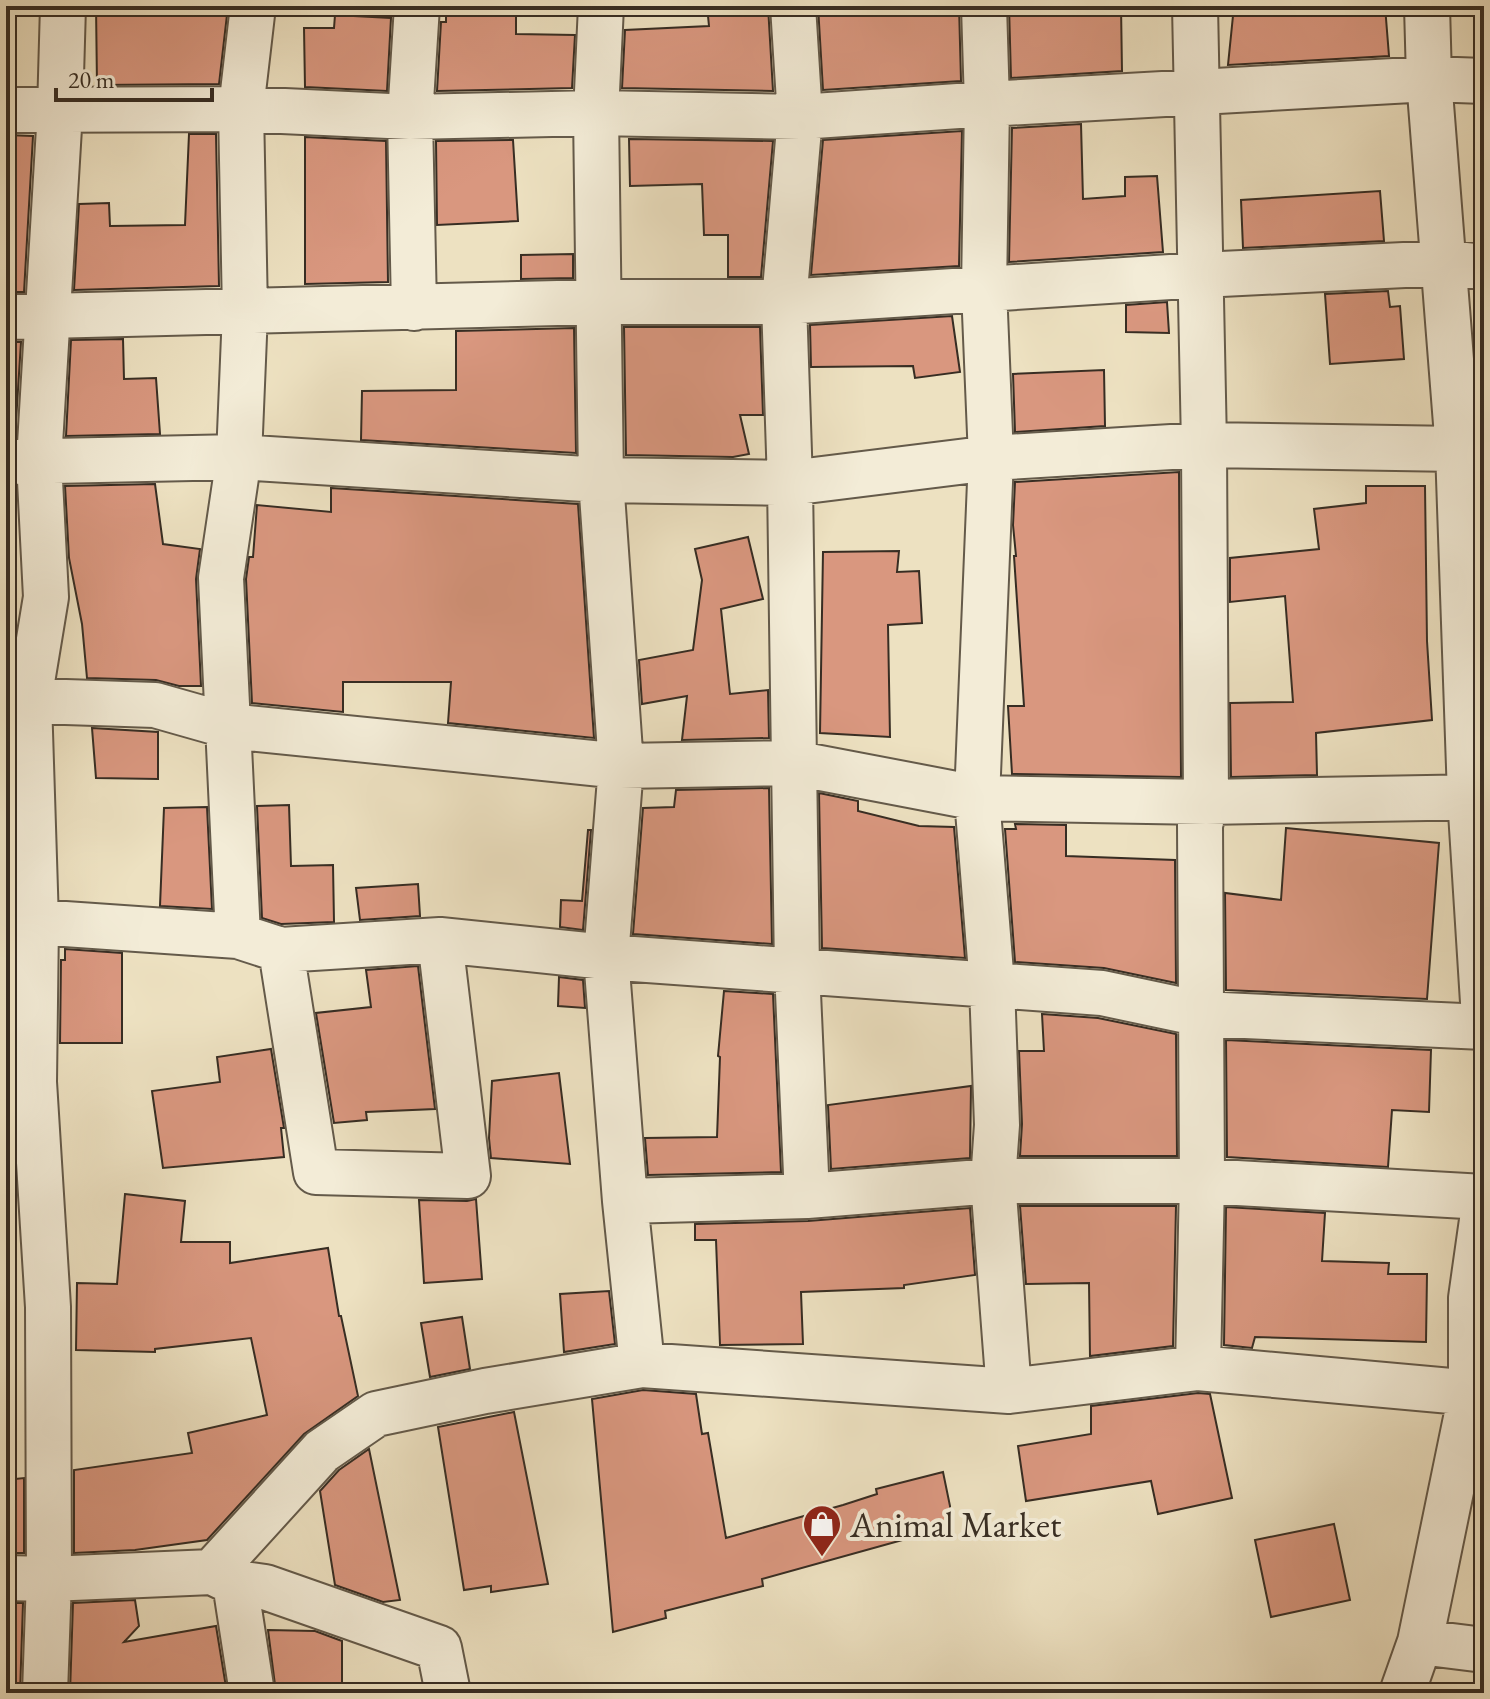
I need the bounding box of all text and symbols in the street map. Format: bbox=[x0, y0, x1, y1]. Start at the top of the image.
scale bar bbox=[56, 52, 212, 102]
text: 20 m bbox=[68, 64, 115, 95]
place label: Animal Market bbox=[849, 1501, 1062, 1548]
shop icon: Animal Market bbox=[801, 1503, 843, 1558]

